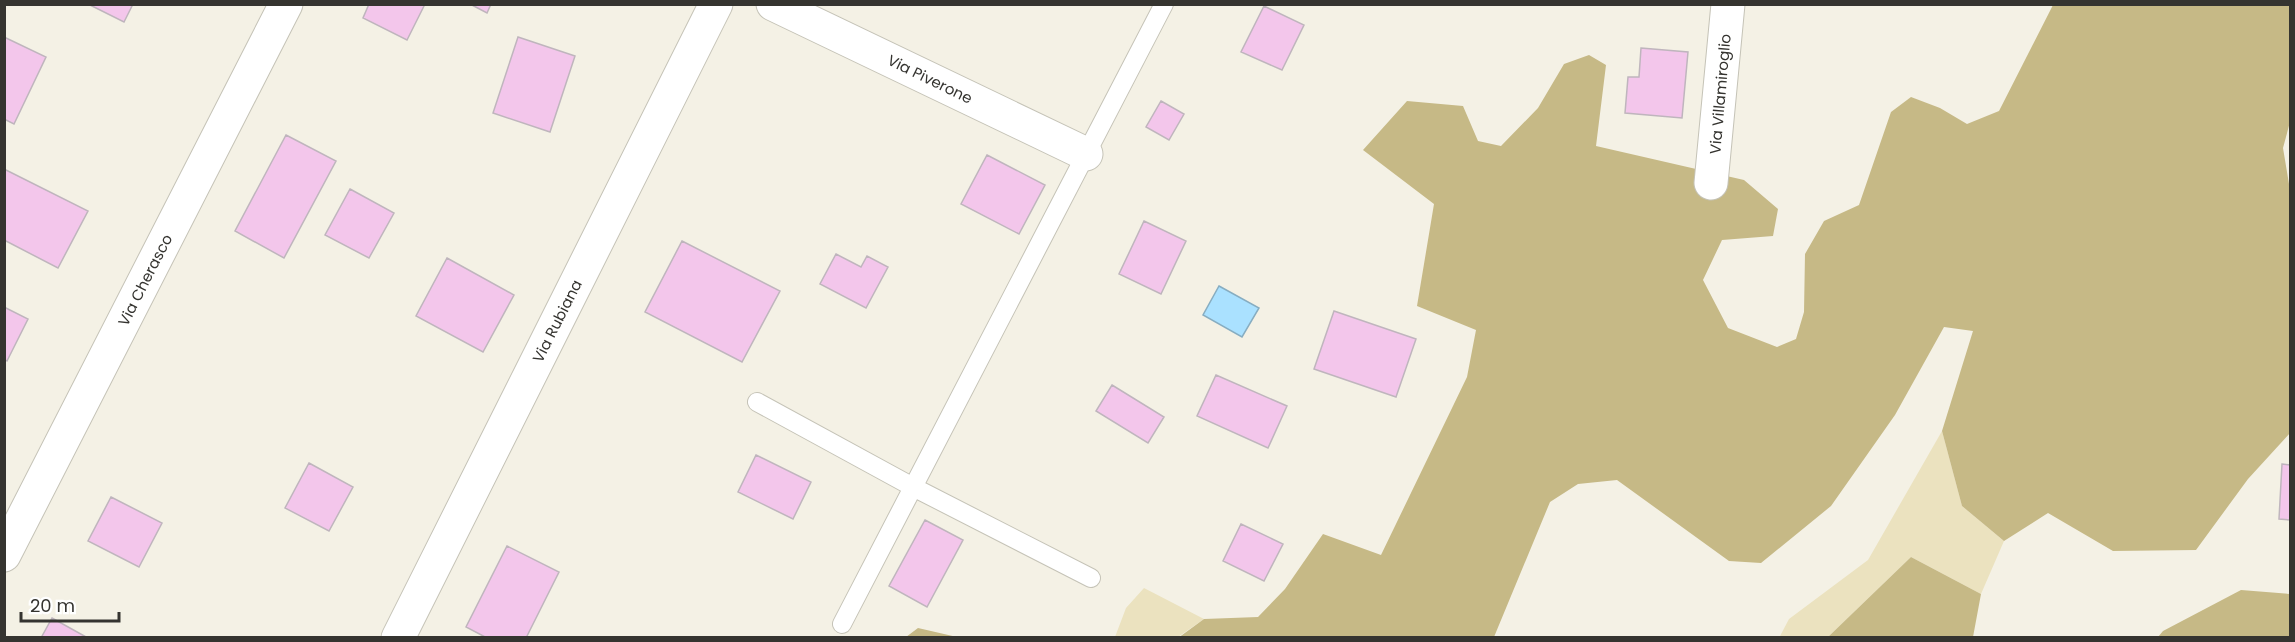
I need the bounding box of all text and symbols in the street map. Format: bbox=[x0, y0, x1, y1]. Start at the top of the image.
street label: Via Villamiroglio bbox=[1704, 33, 1736, 155]
street label: Via Piverone bbox=[884, 49, 976, 109]
street label: Via Cherasco bbox=[113, 230, 177, 330]
street label: Via Rubiana bbox=[527, 276, 587, 366]
scale bar bbox=[21, 585, 118, 623]
text: 20 m bbox=[30, 593, 75, 618]

